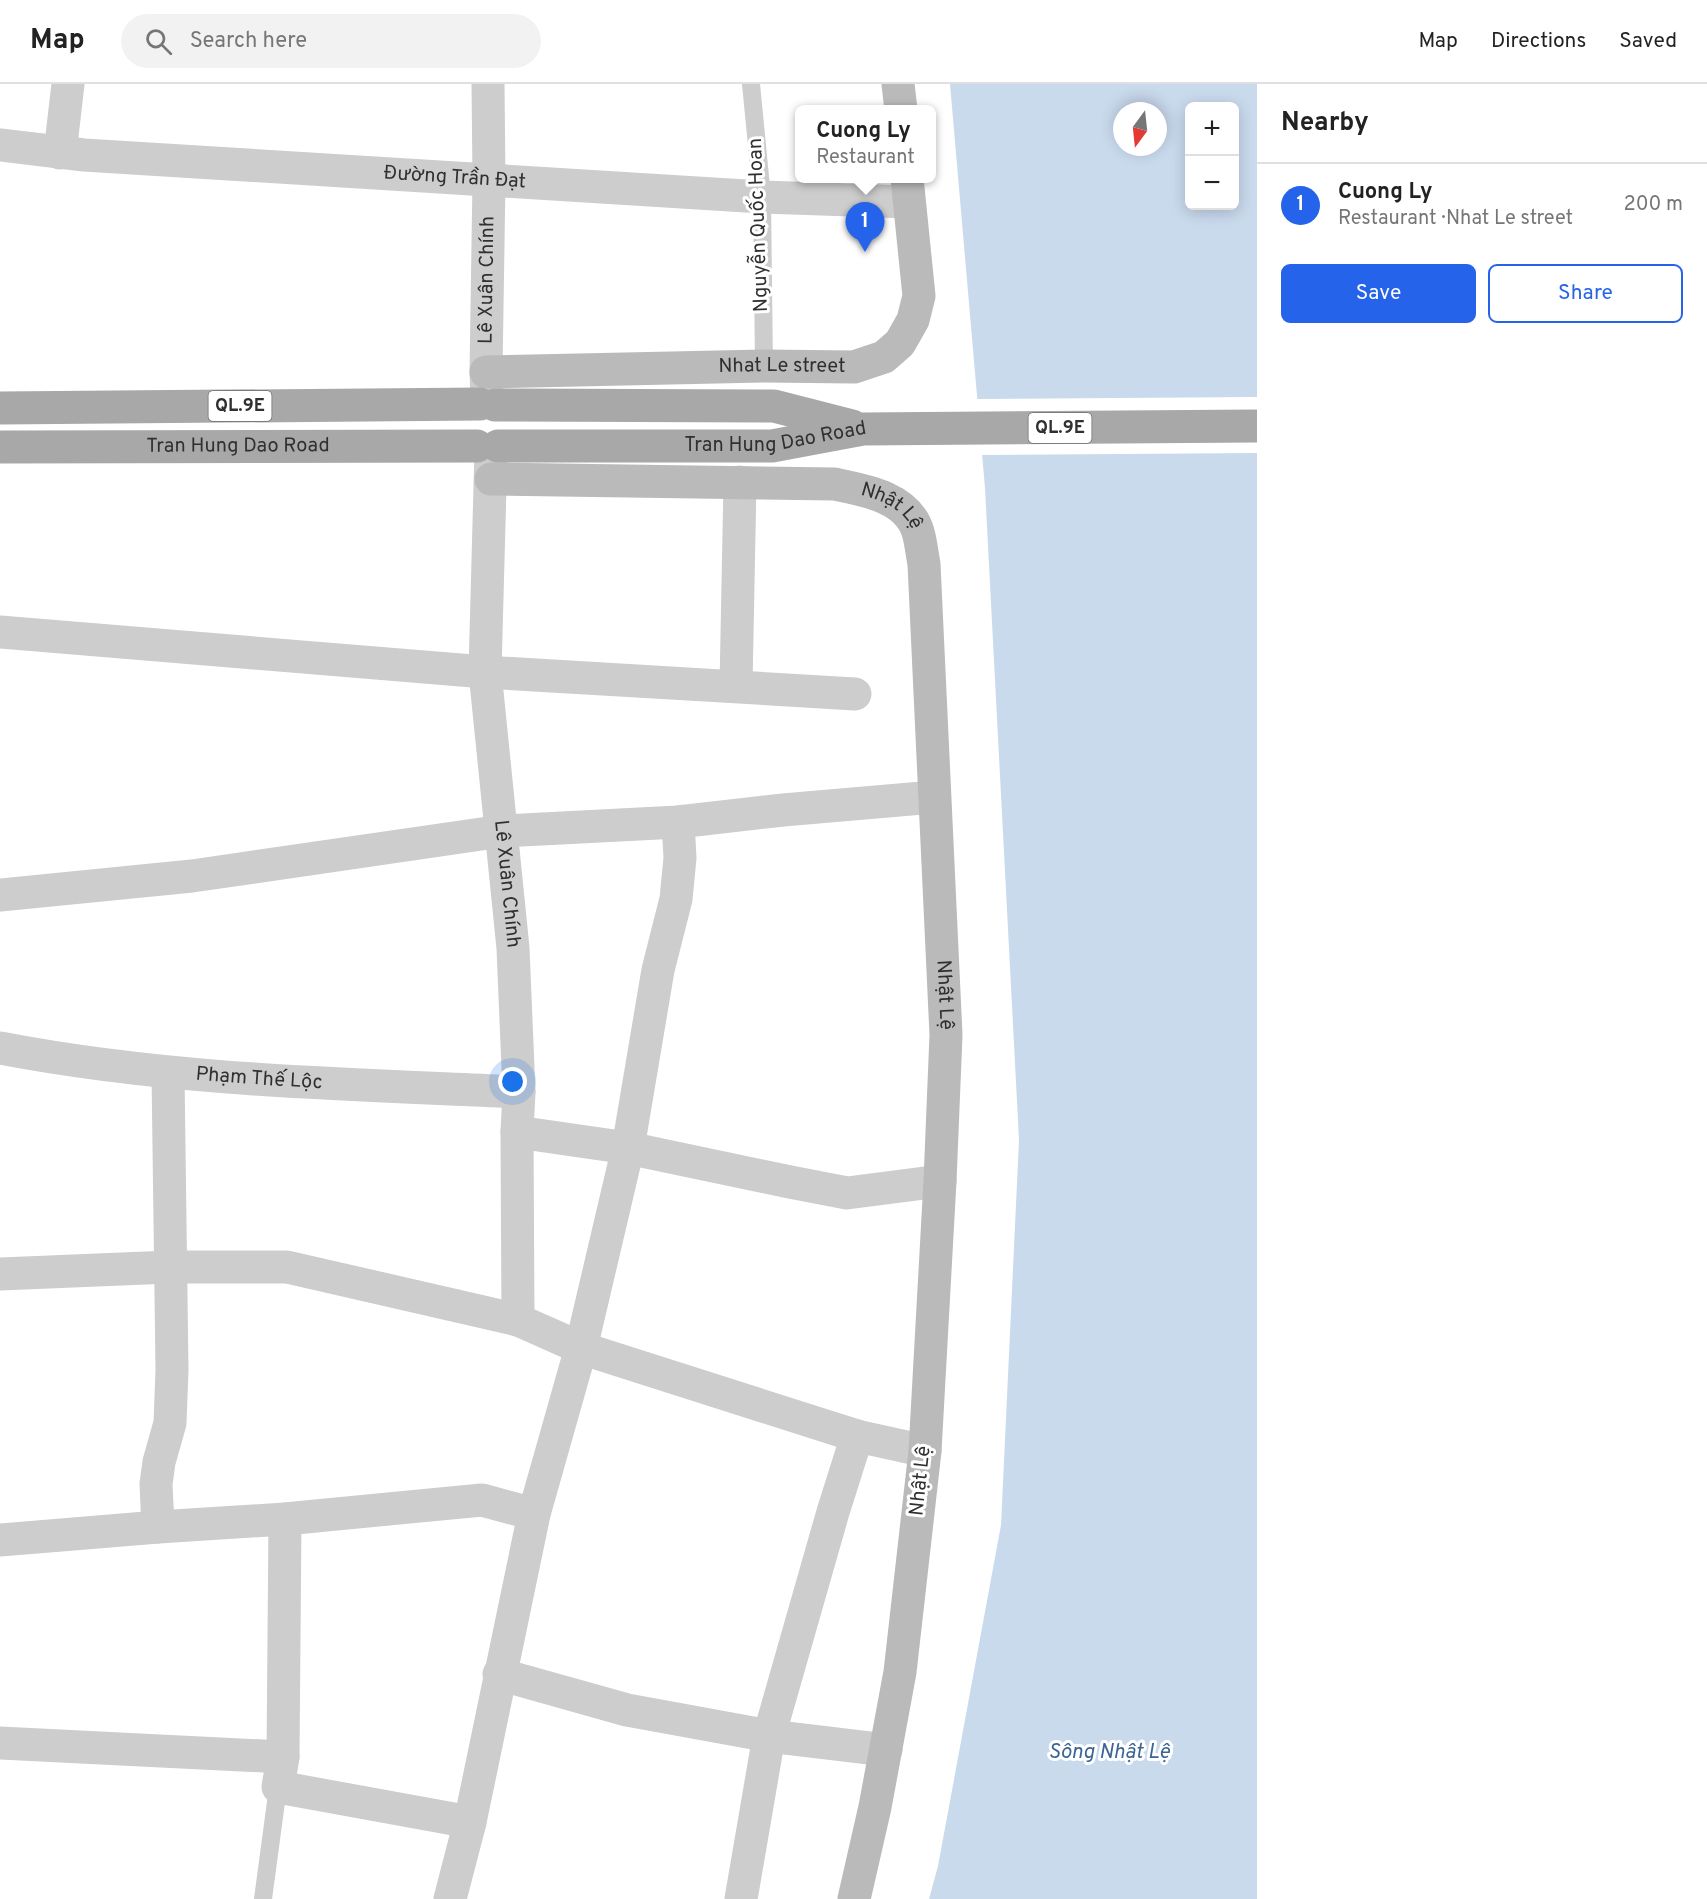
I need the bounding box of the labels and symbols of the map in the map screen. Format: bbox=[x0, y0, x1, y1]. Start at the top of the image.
north arrow bbox=[1113, 102, 1167, 156]
street label: Nguyễn Quốc Hoan bbox=[741, 137, 775, 313]
street label: Đường Trần Đạt bbox=[383, 161, 527, 195]
pin: 1 bbox=[846, 202, 884, 252]
street label: Lê Xuân Chính bbox=[473, 216, 501, 344]
street label: Nhat Le street bbox=[718, 353, 846, 380]
road number: QL.9E bbox=[208, 391, 272, 421]
road number: QL.9E bbox=[1028, 413, 1092, 443]
street label: Tran Hung Dao Road bbox=[684, 416, 868, 459]
street label: Tran Hung Dao Road bbox=[146, 433, 330, 460]
street label: Nhật Lệ bbox=[858, 477, 929, 534]
street label: Lê Xuân Chính bbox=[487, 819, 526, 949]
street label: Nhật Lệ bbox=[930, 959, 959, 1031]
street label: Phạm Thế Lộc bbox=[194, 1062, 323, 1096]
your location bbox=[498, 1067, 527, 1096]
street label: Nhật Lệ bbox=[904, 1445, 938, 1517]
water label: Sông Nhật Lệ bbox=[1048, 1739, 1171, 1766]

